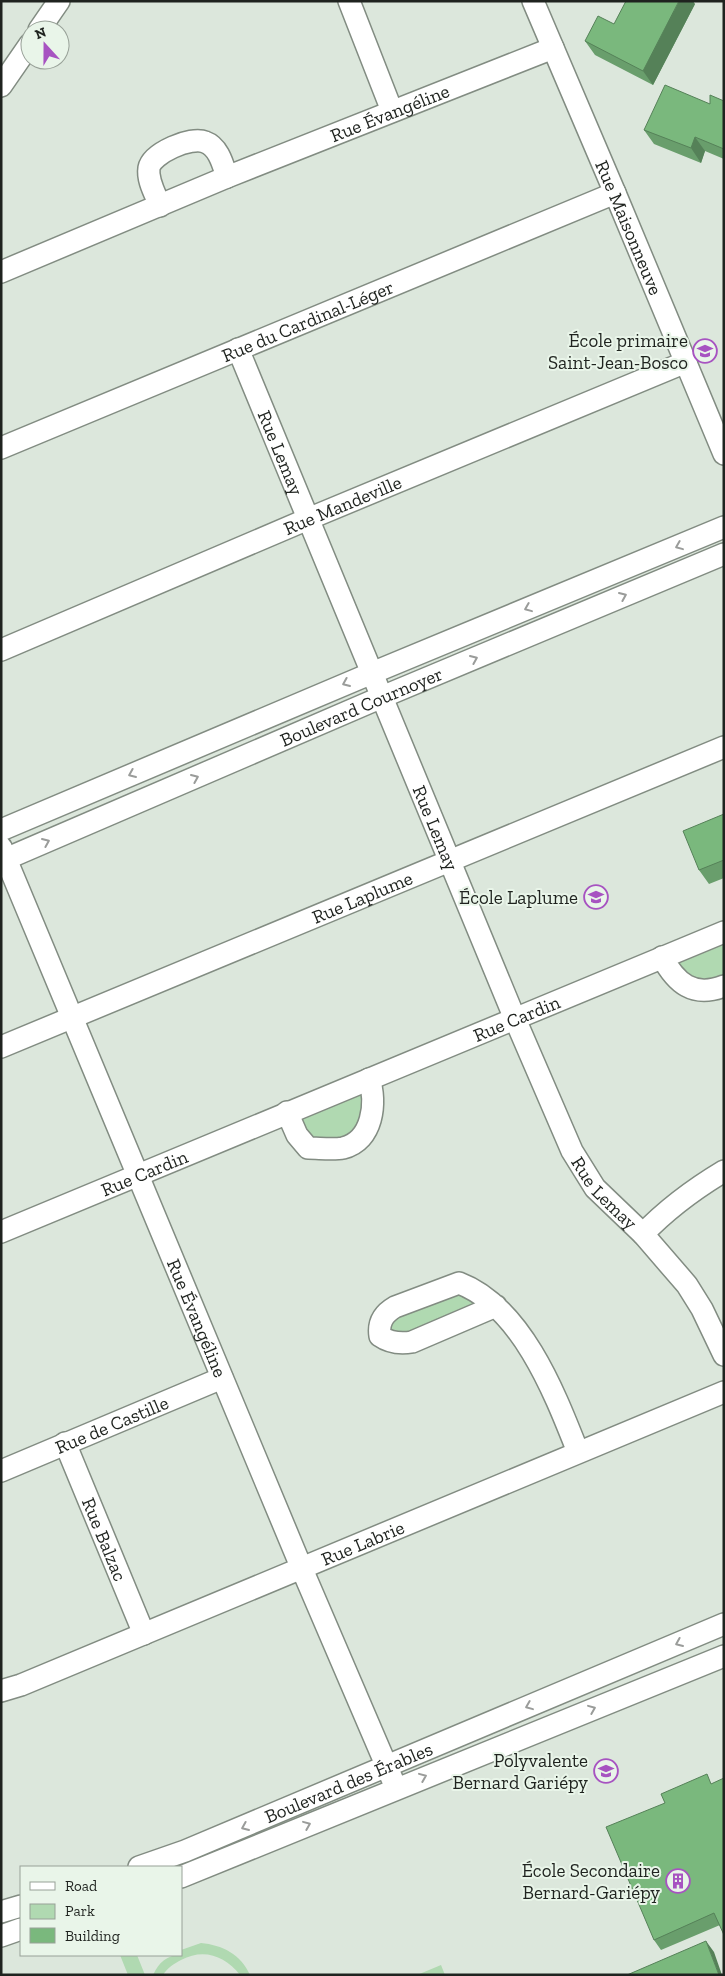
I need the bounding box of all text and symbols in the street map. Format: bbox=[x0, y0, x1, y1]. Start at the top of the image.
north arrow bbox=[20, 20, 70, 70]
text: N bbox=[33, 23, 49, 43]
street label: Rue Évangéline bbox=[327, 79, 453, 147]
street label: Rue Maisonneuve bbox=[590, 157, 667, 299]
street label: Rue du Cardinal-Léger bbox=[218, 275, 397, 367]
place label: École primaire Saint-Jean-Bosco bbox=[548, 329, 688, 374]
school or university icon: École primaire Saint-Jean-Bosco bbox=[692, 338, 718, 364]
street label: Rue Lemay bbox=[253, 407, 308, 499]
street label: Rue Mandeville bbox=[280, 470, 405, 540]
one-way arrow bbox=[675, 540, 684, 550]
one-way arrow bbox=[618, 592, 627, 602]
one-way arrow bbox=[525, 602, 533, 612]
one-way arrow bbox=[469, 654, 477, 664]
street label: Boulevard Cournoyer bbox=[277, 662, 446, 752]
one-way arrow bbox=[342, 677, 351, 688]
one-way arrow bbox=[128, 768, 137, 779]
one-way arrow bbox=[190, 773, 199, 784]
street label: Rue Lemay bbox=[408, 782, 463, 874]
one-way arrow bbox=[41, 838, 50, 848]
street label: Rue Laplume bbox=[309, 867, 416, 929]
school or university icon: École Laplume bbox=[583, 884, 609, 910]
place label: École Laplume bbox=[459, 886, 578, 909]
street label: Rue Cardin bbox=[470, 990, 563, 1047]
street label: Rue Cardin bbox=[98, 1145, 191, 1201]
street label: Rue Lemay bbox=[566, 1152, 642, 1235]
street label: Rue Évangéline bbox=[162, 1255, 232, 1381]
street label: Rue de Castille bbox=[52, 1391, 172, 1459]
street label: Rue Balzac bbox=[77, 1494, 132, 1585]
street label: Rue Labrie bbox=[318, 1516, 408, 1571]
one-way arrow bbox=[675, 1637, 684, 1647]
one-way arrow bbox=[525, 1700, 534, 1711]
one-way arrow bbox=[587, 1705, 596, 1715]
street label: Boulevard des Érables bbox=[261, 1737, 436, 1828]
place label: Polyvalente Bernard Gariépy bbox=[452, 1749, 588, 1794]
school or university icon: Polyvalente Bernard Gariépy bbox=[593, 1758, 619, 1784]
one-way arrow bbox=[418, 1773, 427, 1783]
one-way arrow bbox=[241, 1820, 250, 1831]
one-way arrow bbox=[302, 1821, 311, 1831]
place label: École Secondaire Bernard-Gariépy bbox=[522, 1859, 660, 1904]
legend bbox=[20, 1866, 182, 1956]
building icon: École Secondaire Bernard-Gariépy bbox=[665, 1868, 691, 1894]
text: Road bbox=[65, 1877, 98, 1895]
text: Park bbox=[65, 1902, 95, 1920]
text: Building bbox=[65, 1927, 120, 1945]

